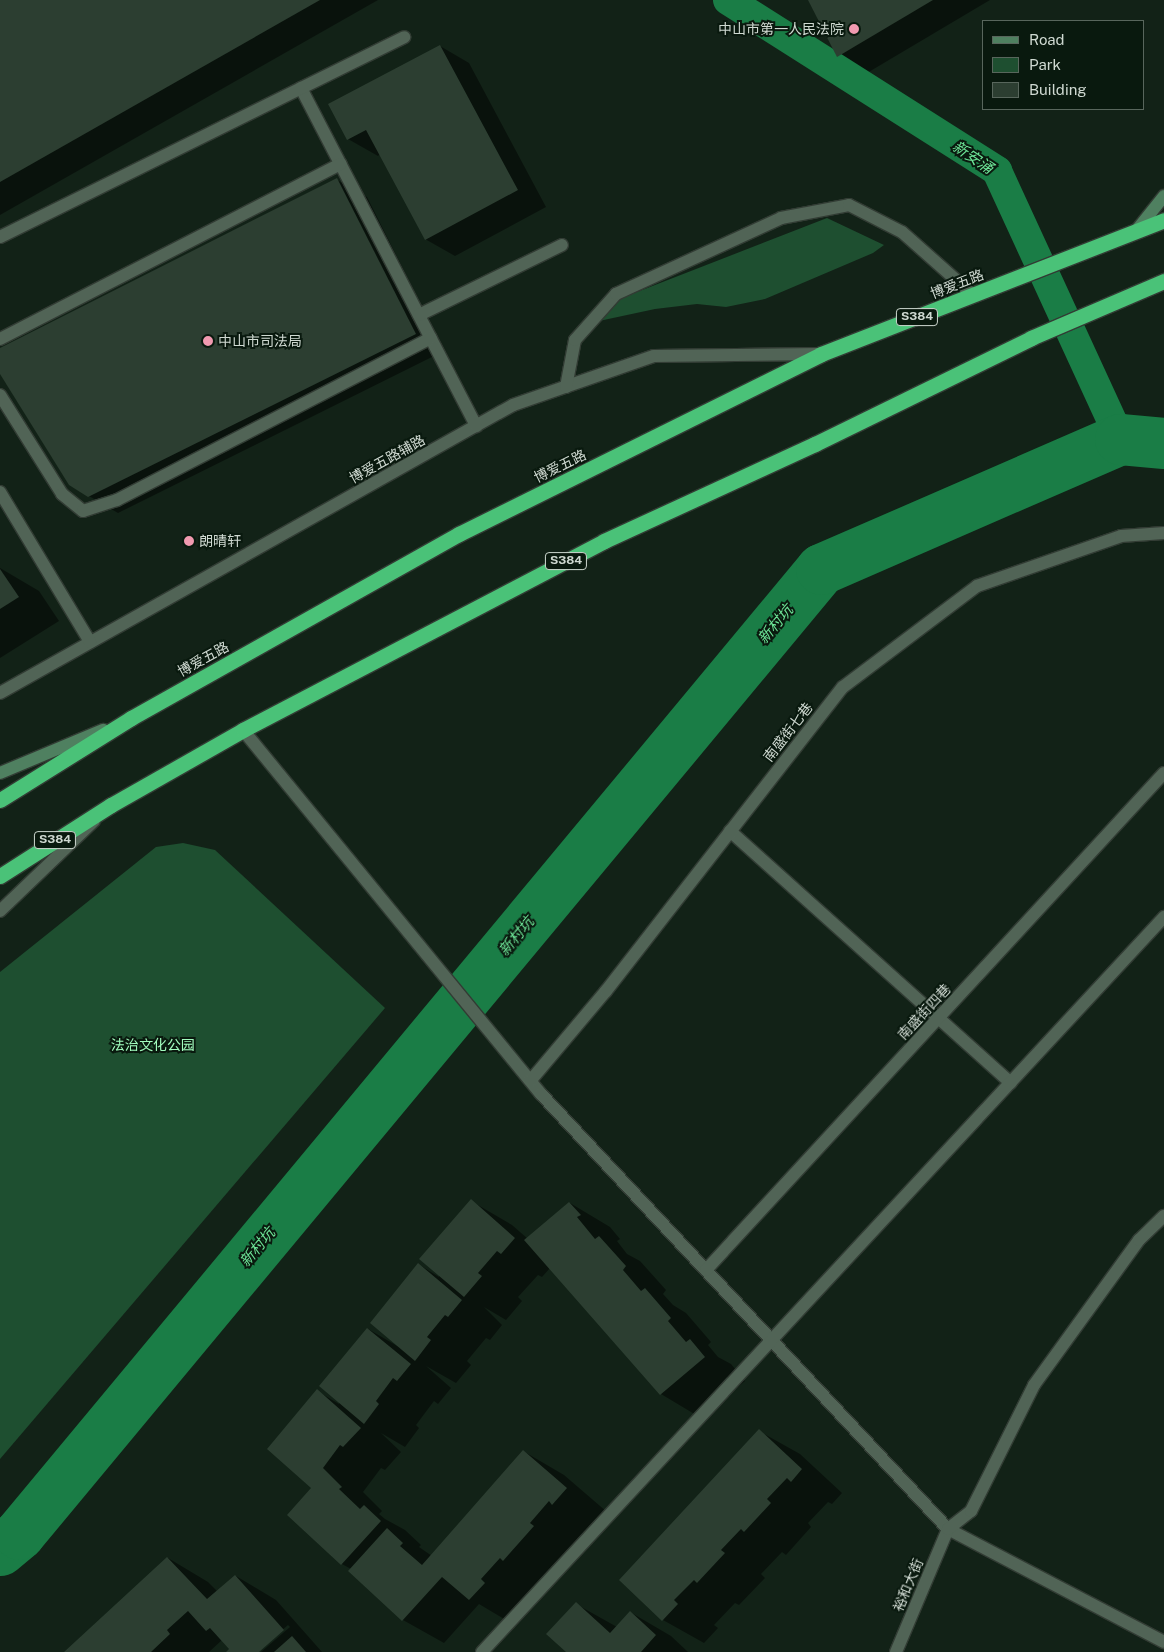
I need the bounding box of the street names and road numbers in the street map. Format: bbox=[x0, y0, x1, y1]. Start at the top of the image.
street label: 博爱五路 bbox=[928, 266, 986, 302]
road number: S384 bbox=[896, 308, 938, 326]
street label: 博爱五路辅路 bbox=[346, 431, 428, 487]
street label: 博爱五路 bbox=[531, 446, 589, 486]
road number: S384 bbox=[545, 552, 587, 570]
street label: 博爱五路 bbox=[174, 638, 232, 680]
street label: 南盛街七巷 bbox=[760, 699, 816, 765]
road number: S384 bbox=[34, 830, 76, 850]
street label: 南盛街四巷 bbox=[894, 981, 954, 1043]
street label: 裕和大街 bbox=[889, 1556, 927, 1614]

